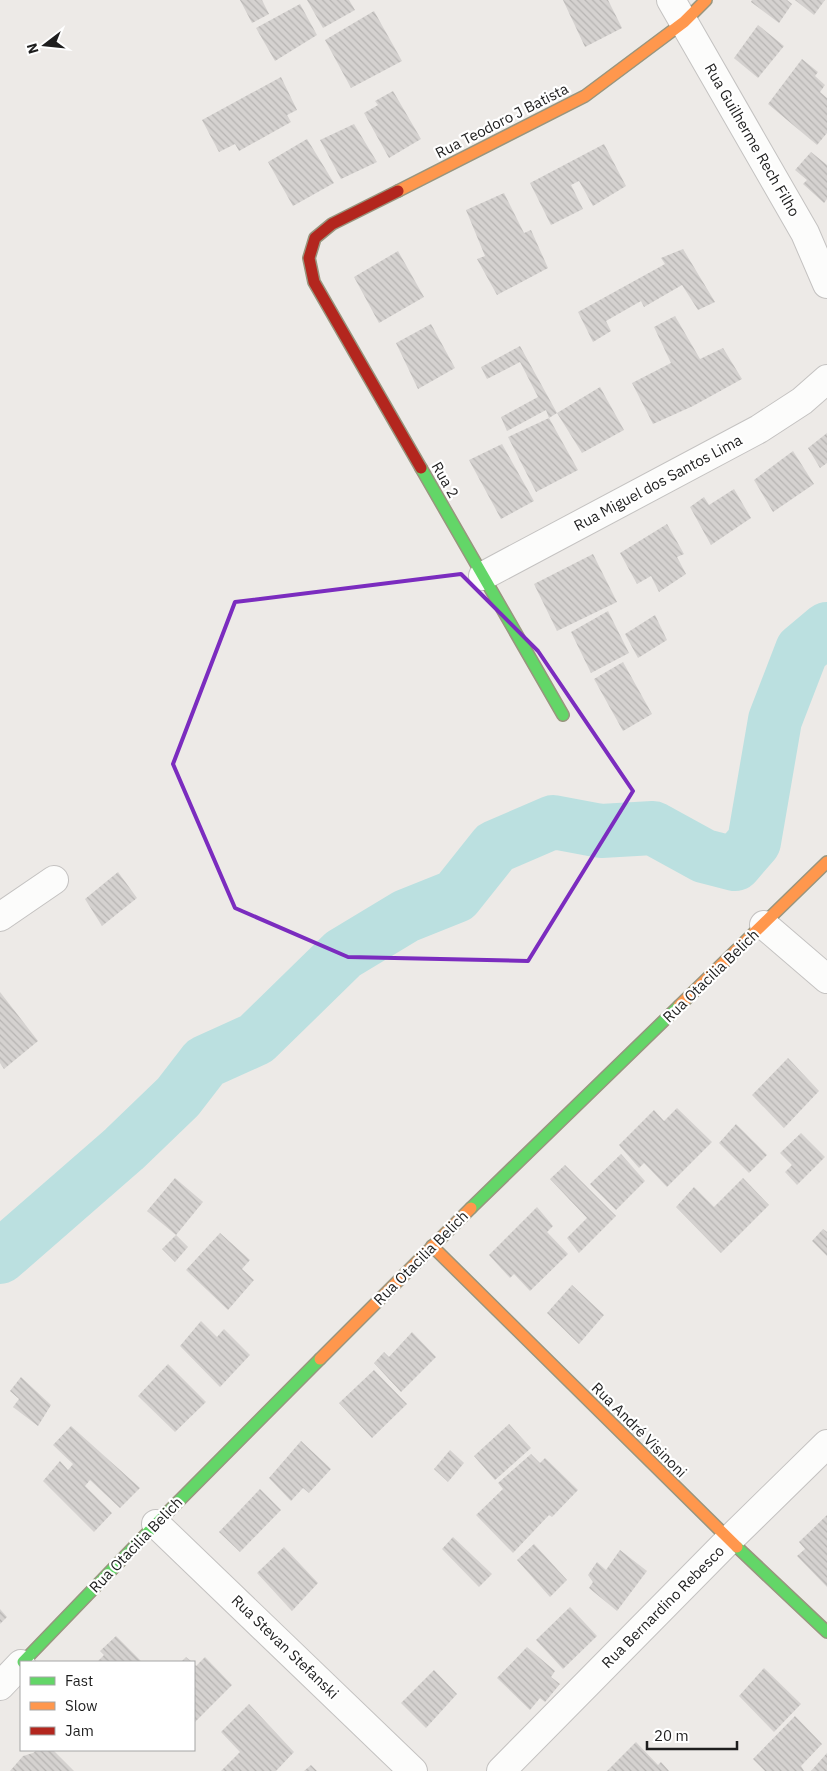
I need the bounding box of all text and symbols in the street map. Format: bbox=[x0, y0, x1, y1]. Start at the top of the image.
north arrow bbox=[20, 20, 70, 70]
text: N bbox=[22, 41, 43, 56]
street label: Rua Guilherme Rech Filho bbox=[701, 60, 804, 220]
street label: Rua Teodoro J Batista bbox=[432, 79, 572, 162]
street label: Rua Miguel dos Santos Lima bbox=[570, 430, 745, 535]
street label: Rua 2 bbox=[428, 458, 463, 501]
street label: Rua Otacilia Belich bbox=[659, 925, 763, 1026]
street label: Rua Otacilia Belich bbox=[369, 1206, 472, 1309]
street label: Rua André Visinoni bbox=[588, 1378, 691, 1481]
street label: Rua Otacilia Belich bbox=[85, 1493, 186, 1597]
street label: Rua Bernardino Rebesco bbox=[597, 1541, 728, 1672]
street label: Rua Stevan Stefanski bbox=[228, 1591, 343, 1703]
legend bbox=[20, 1661, 195, 1751]
text: Fast bbox=[65, 1671, 93, 1690]
text: Slow bbox=[65, 1696, 98, 1715]
scale bar bbox=[647, 1718, 737, 1750]
text: Jam bbox=[65, 1721, 94, 1740]
text: 20 m bbox=[654, 1726, 689, 1745]

